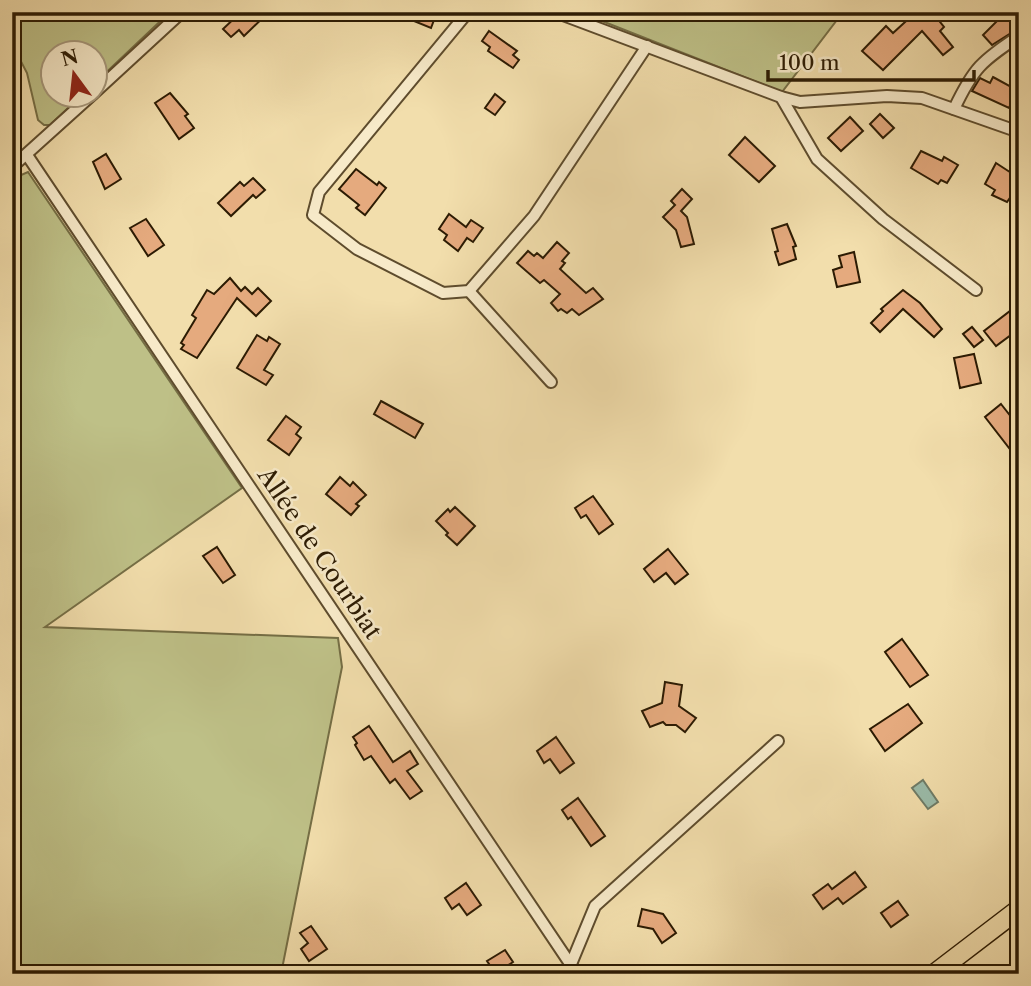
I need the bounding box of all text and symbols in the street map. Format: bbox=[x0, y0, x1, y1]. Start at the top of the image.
north arrow bbox=[38, 38, 108, 108]
scale bar bbox=[768, 38, 975, 82]
text: N bbox=[59, 45, 81, 71]
text: 100 m bbox=[779, 50, 840, 75]
street label: Allée de Courbiat bbox=[251, 461, 388, 645]

